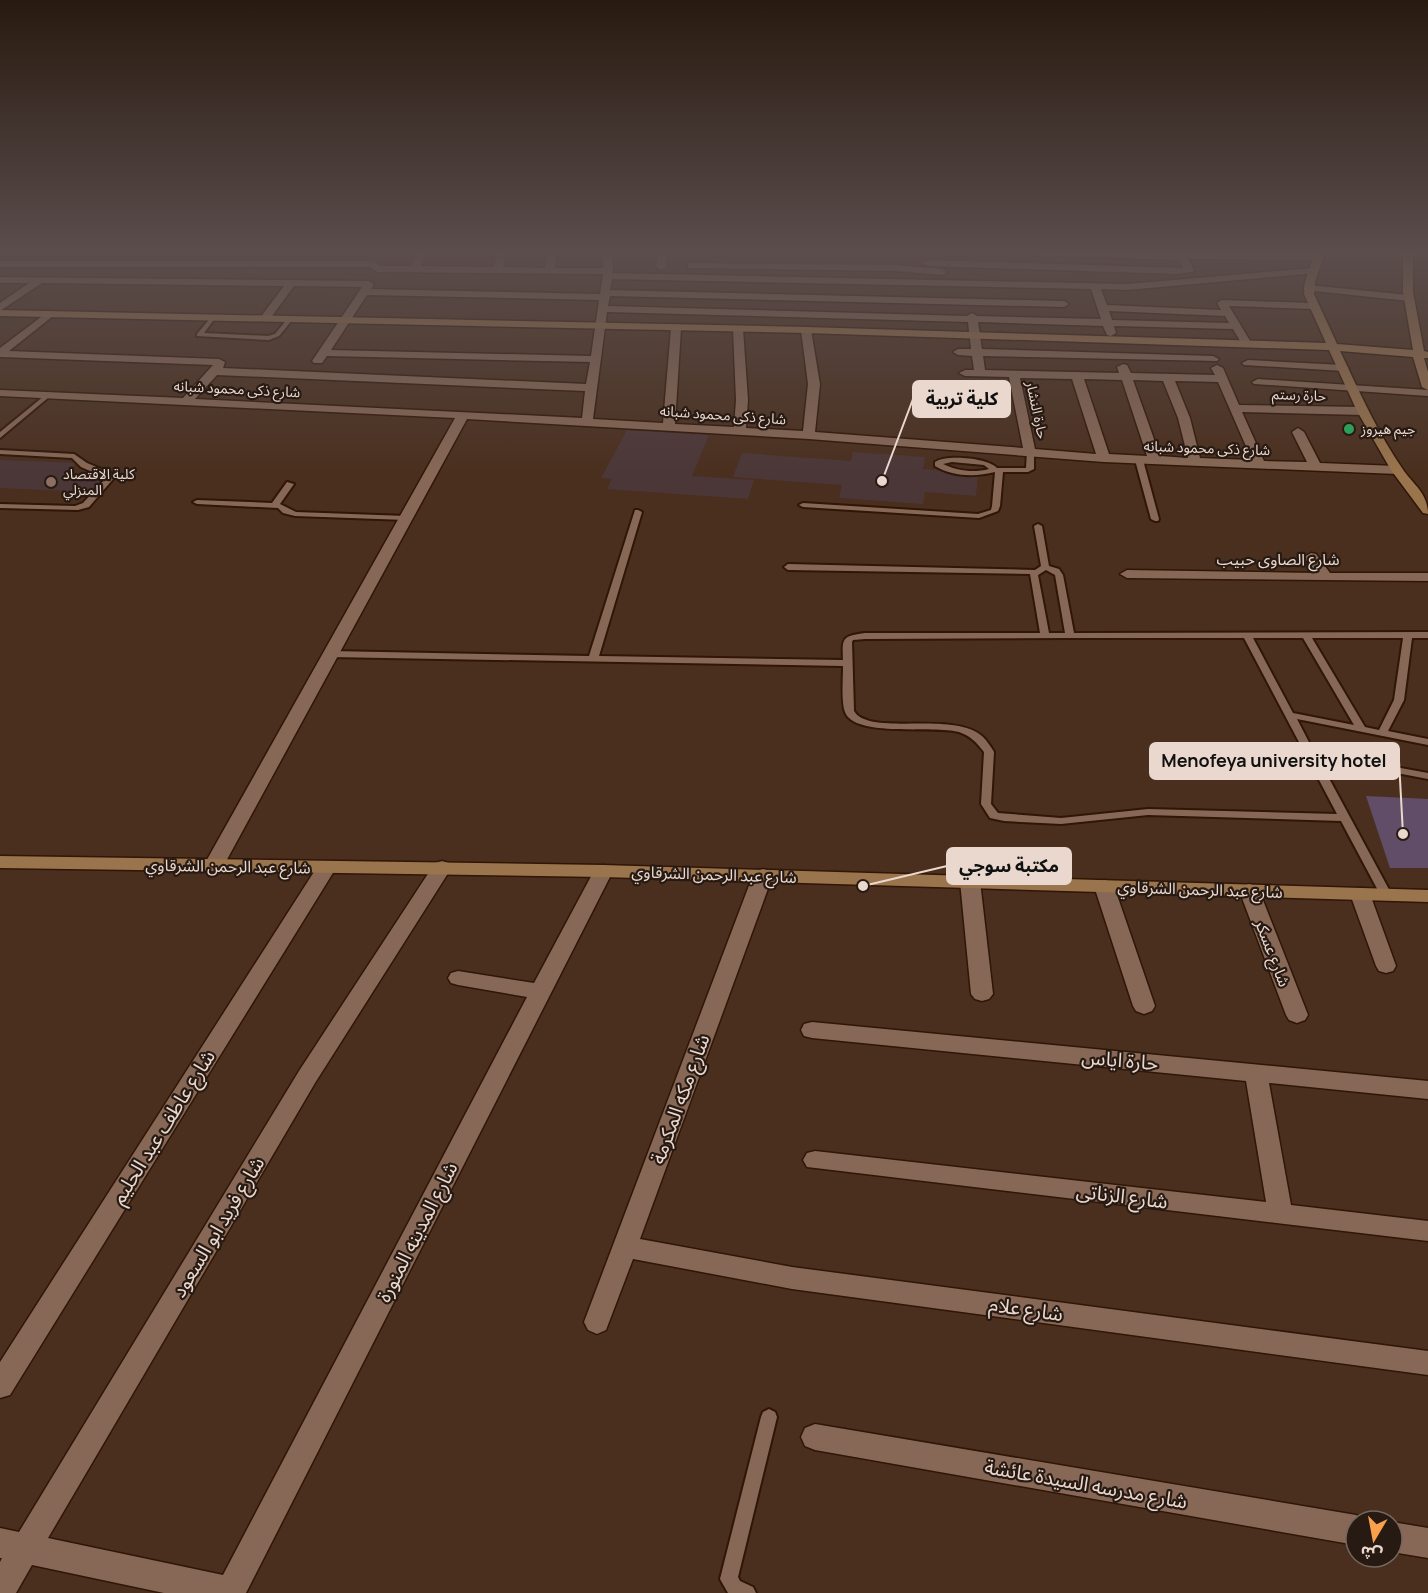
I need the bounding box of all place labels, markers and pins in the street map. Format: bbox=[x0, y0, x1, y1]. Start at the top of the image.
callout: كلية تربية bbox=[913, 381, 1010, 417]
place label: جيم هيروز bbox=[1360, 419, 1415, 440]
marker: جيم هيروز bbox=[1342, 422, 1356, 436]
place label: كلية الاقتصاد المنزلي bbox=[63, 464, 135, 501]
marker: كلية الاقتصاد المنزلي bbox=[44, 475, 58, 489]
callout: Menofeya university hotel bbox=[1150, 743, 1399, 779]
callout: مكتبة سوجي bbox=[947, 848, 1071, 884]

